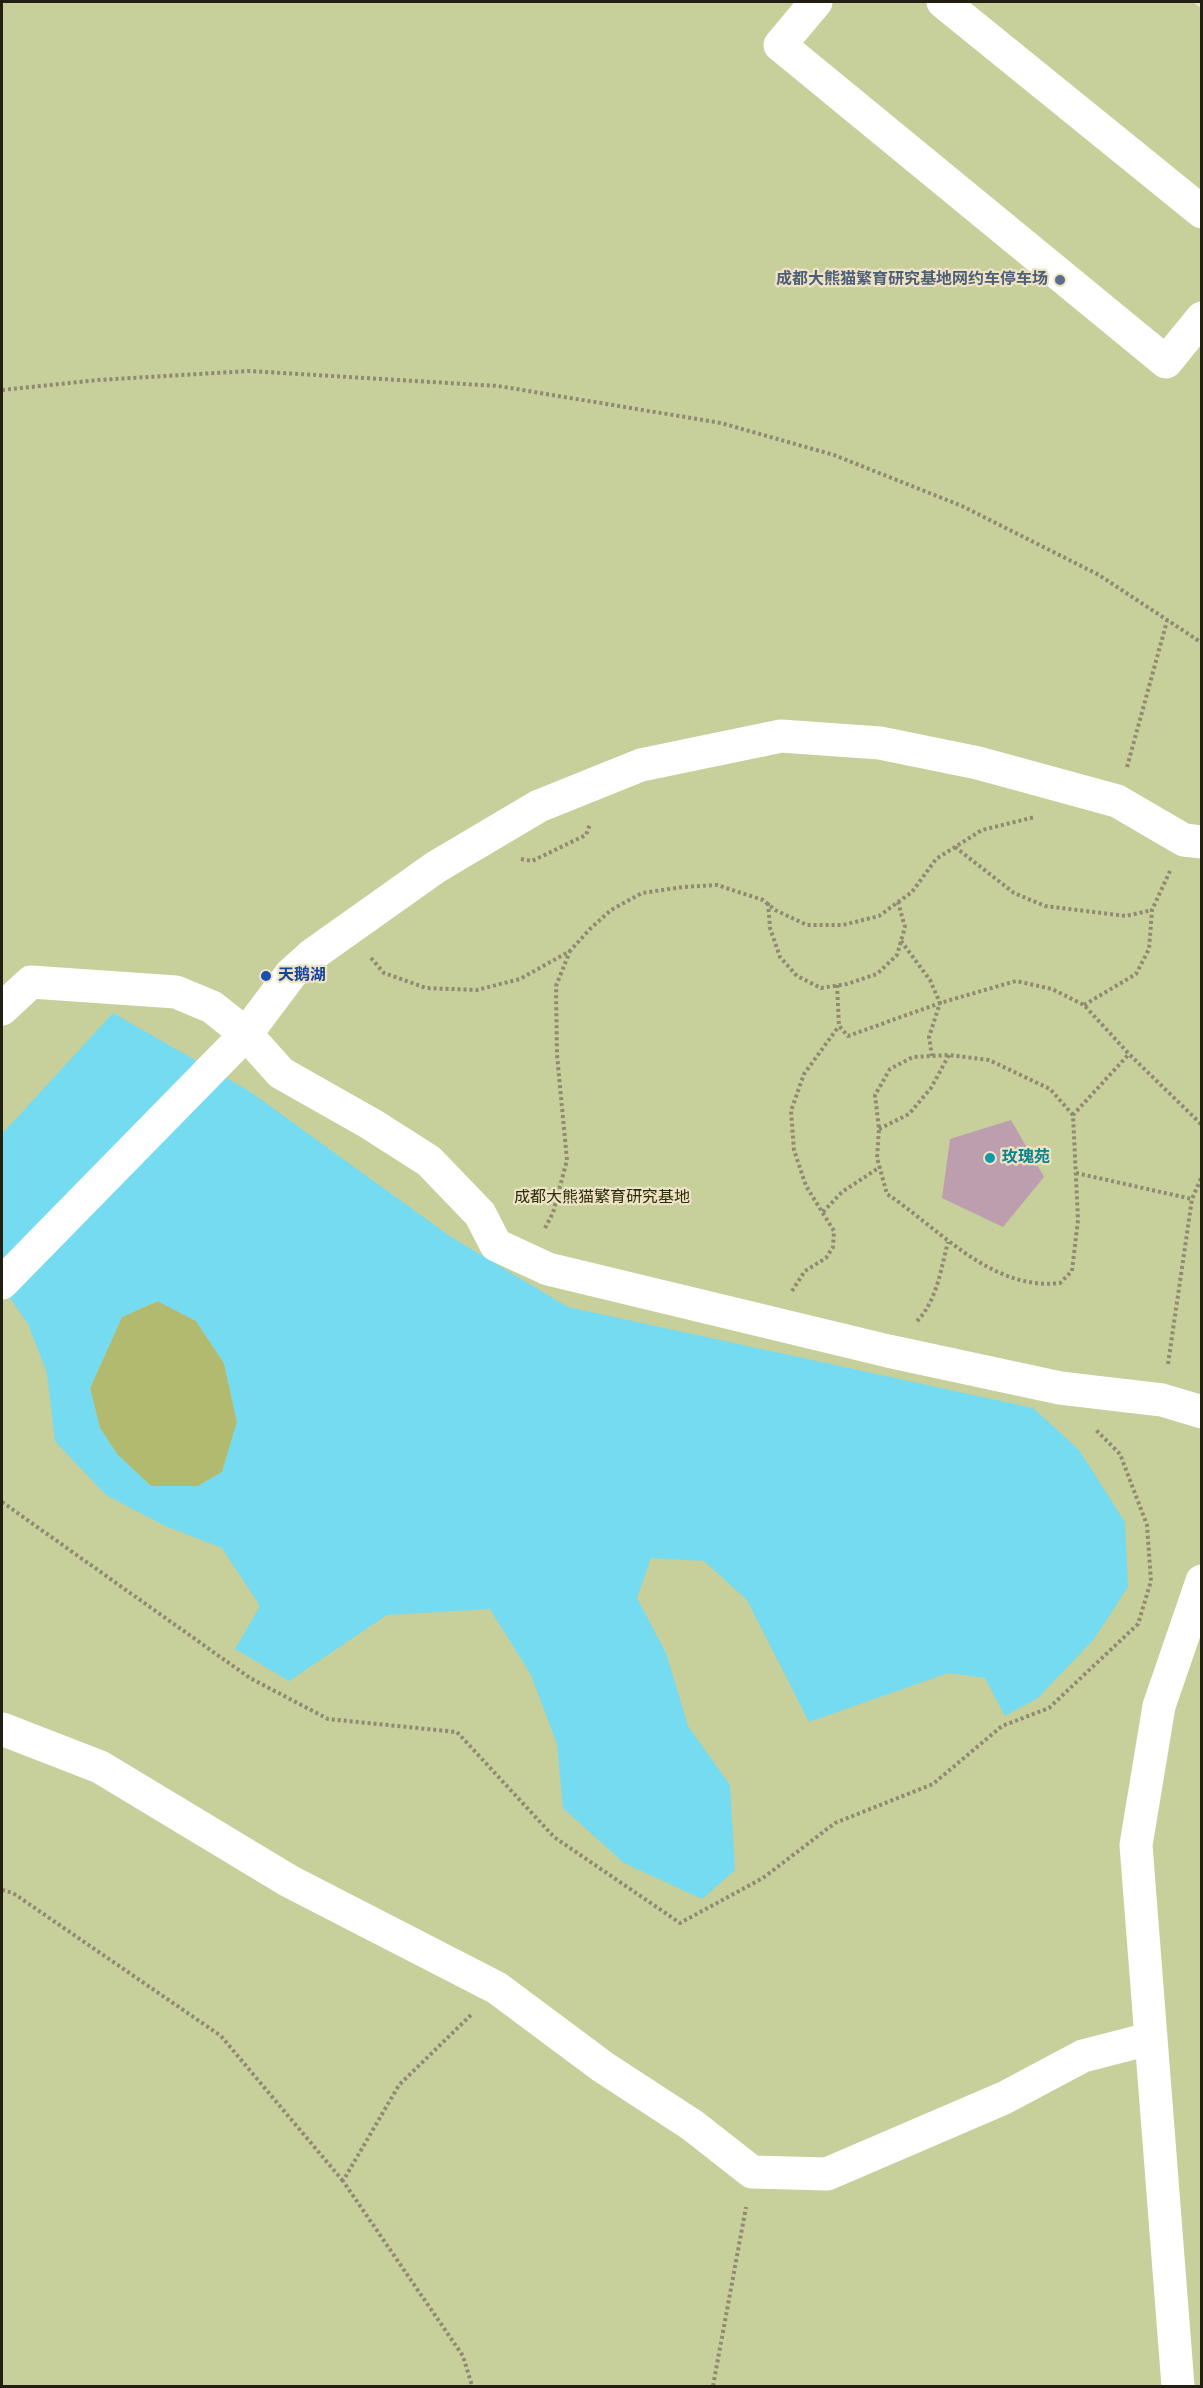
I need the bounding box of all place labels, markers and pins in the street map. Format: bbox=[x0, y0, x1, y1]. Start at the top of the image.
place label: 成都大熊猫繁育研究基地网约车停车场 bbox=[776, 270, 1048, 290]
marker: 成都大熊猫繁育研究基地网约车停车场 bbox=[1053, 273, 1067, 287]
place label: 天鹅湖 bbox=[278, 966, 326, 986]
marker: 天鹅湖 bbox=[259, 969, 273, 983]
place label: 玫瑰苑 bbox=[1002, 1148, 1050, 1168]
marker: 玫瑰苑 bbox=[983, 1151, 997, 1165]

